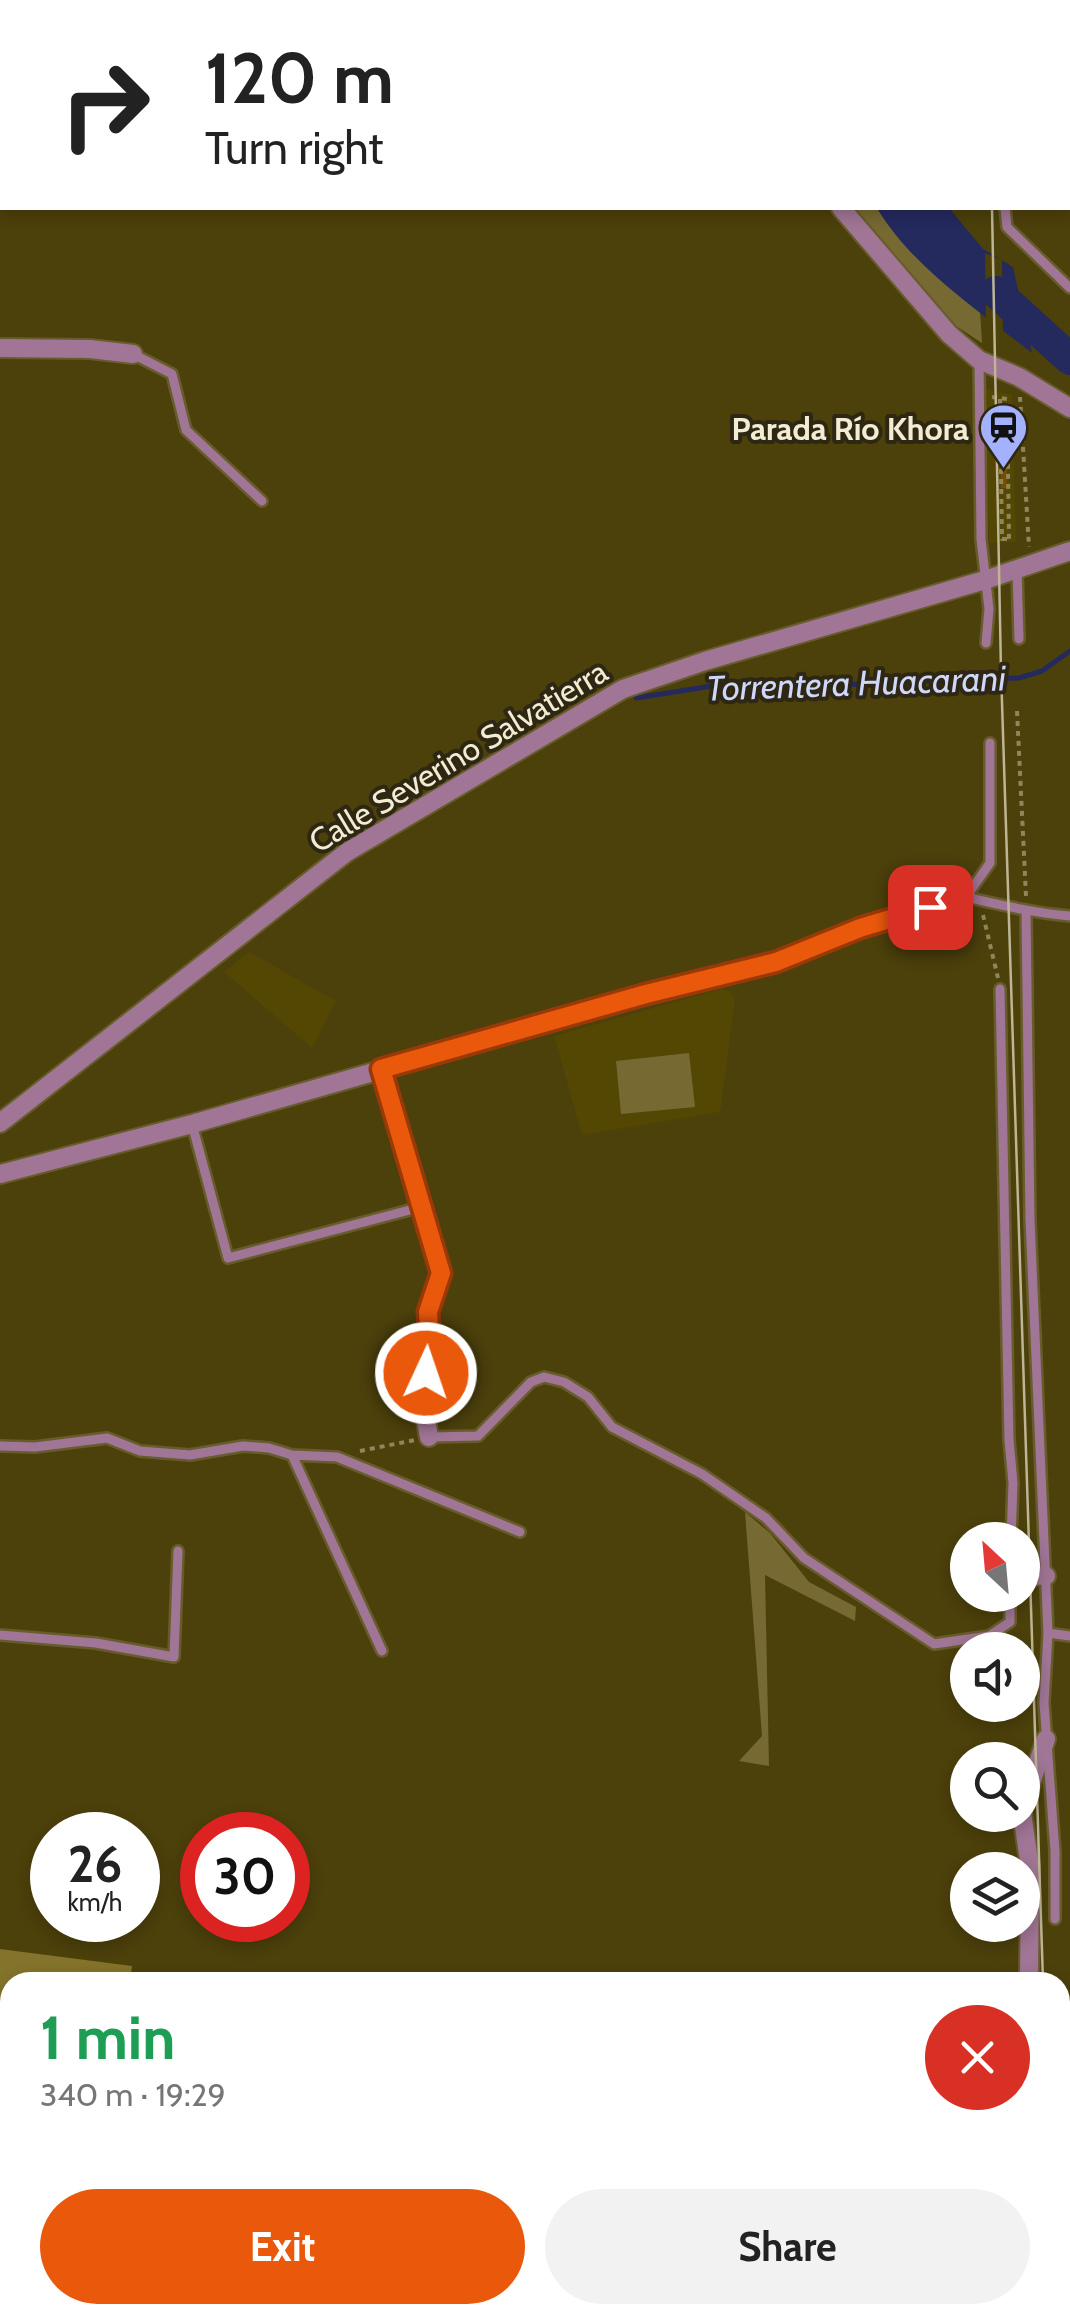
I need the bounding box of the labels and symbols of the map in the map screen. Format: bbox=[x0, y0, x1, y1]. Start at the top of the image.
station icon: Parada Río Khora bbox=[978, 402, 1030, 470]
place label: Parada Río Khora bbox=[732, 409, 969, 448]
street label: Calle Severino Salvatierra bbox=[302, 651, 615, 861]
water label: Torrentera Huacarani bbox=[705, 656, 1007, 710]
pin bbox=[888, 865, 973, 950]
position arrow bbox=[374, 1321, 478, 1425]
north arrow bbox=[950, 1522, 1040, 1612]
speed limit sign: 30 bbox=[180, 1812, 310, 1942]

